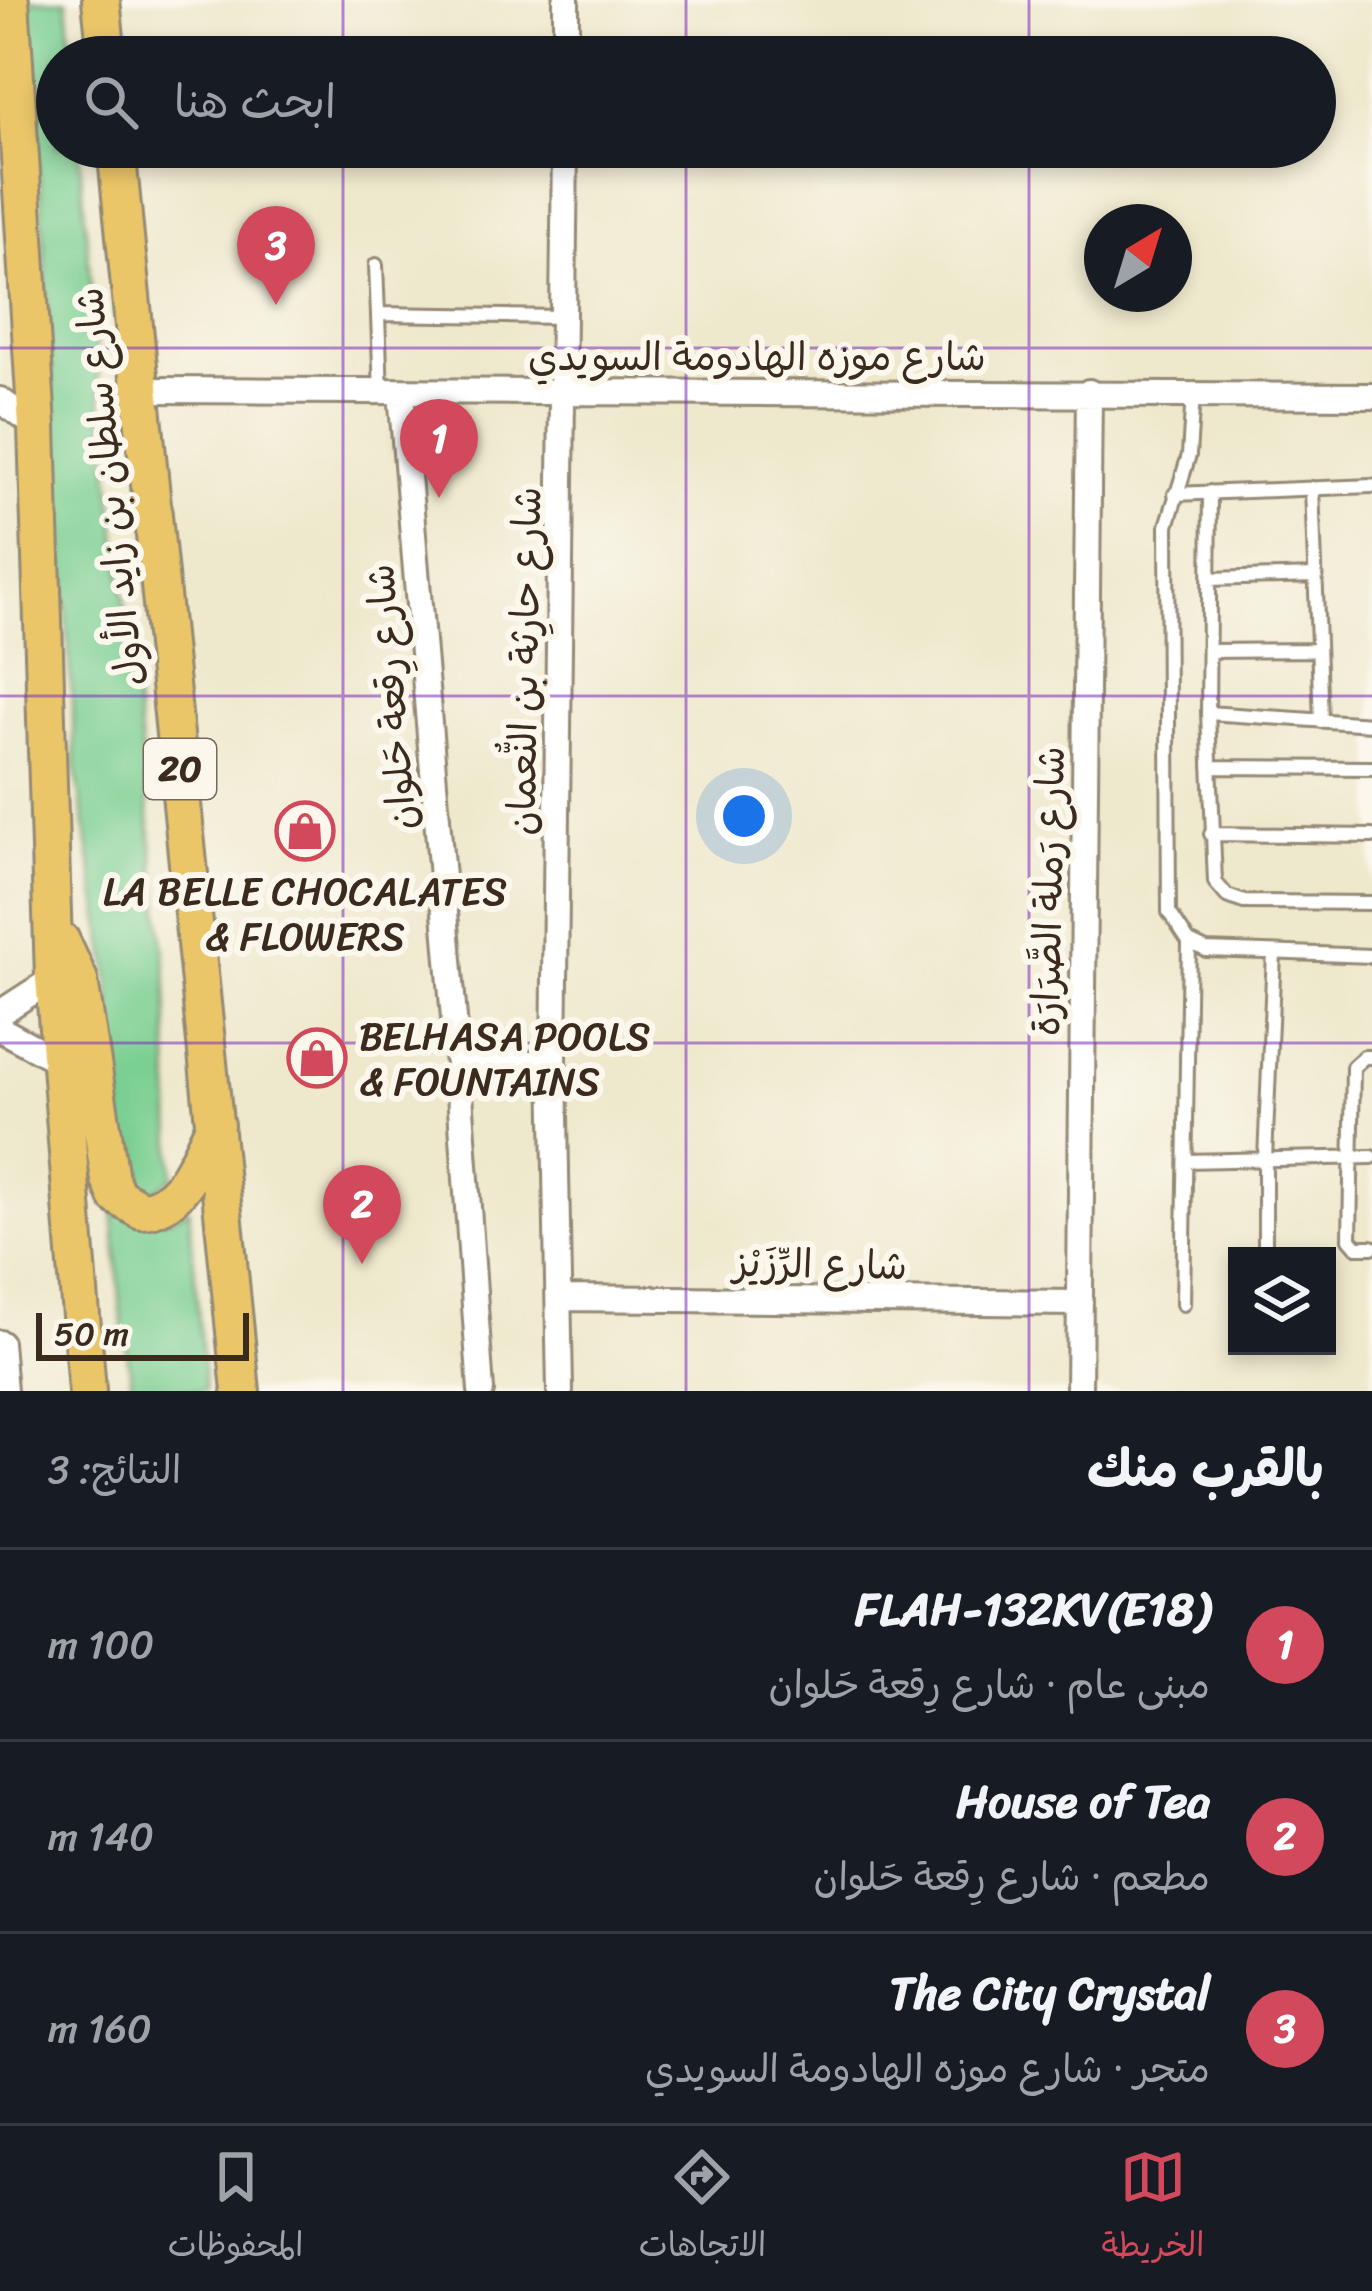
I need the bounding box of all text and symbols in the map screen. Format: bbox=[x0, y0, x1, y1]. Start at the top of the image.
search box bbox=[36, 36, 1336, 168]
text: ابحث هنا bbox=[174, 62, 336, 142]
icon: search bbox=[78, 69, 144, 135]
north arrow bbox=[1084, 204, 1192, 312]
pin: 3 bbox=[237, 206, 315, 305]
street label: شارع سلطان بن زايد الأول bbox=[54, 284, 164, 690]
street label: شارع موزه الهادومة السويدي bbox=[528, 322, 986, 391]
pin: 1 bbox=[400, 399, 478, 498]
street label: شارع حارِثة بن النُّعمان bbox=[486, 486, 562, 836]
street label: شارع رِقعة حَلوان bbox=[345, 561, 437, 833]
road number: 20 bbox=[144, 739, 216, 799]
street label: شارع رَملة الصَّرَارَة bbox=[1011, 745, 1085, 1037]
your location bbox=[714, 786, 774, 846]
shop icon: LA BELLE CHOCALATES & FLOWERS bbox=[274, 800, 336, 862]
place label: LA BELLE CHOCALATES & FLOWERS bbox=[103, 857, 507, 971]
place label: BELHASA POOLS & FOUNTAINS bbox=[359, 1002, 650, 1116]
shop icon: BELHASA POOLS & FOUNTAINS bbox=[286, 1027, 348, 1089]
pin: 2 bbox=[323, 1165, 401, 1264]
street label: شارع الرِّزَيْز bbox=[729, 1228, 908, 1300]
map controls bbox=[1228, 1247, 1336, 1355]
button: layers bbox=[1228, 1247, 1336, 1355]
text: 50 m bbox=[54, 1305, 129, 1363]
scale bar bbox=[36, 1307, 249, 1360]
text: بالقرب منك bbox=[1087, 1424, 1324, 1514]
text: النتائج: 3 bbox=[48, 1435, 181, 1504]
text: FLAH-132KV(E18) bbox=[855, 1570, 1210, 1650]
text: 100 m bbox=[48, 1610, 154, 1679]
text: 1 bbox=[1277, 1610, 1293, 1679]
text: مبنى عام · شارع رِقعة حَلوان bbox=[769, 1650, 1210, 1719]
text: House of Tea bbox=[956, 1762, 1210, 1842]
text: 140 m bbox=[48, 1802, 154, 1871]
text: 2 bbox=[1274, 1802, 1296, 1871]
text: مطعم · شارع رِقعة حَلوان bbox=[814, 1842, 1210, 1911]
text: The City Crystal bbox=[889, 1954, 1210, 2034]
text: 160 m bbox=[48, 1994, 152, 2063]
text: 3 bbox=[1274, 1994, 1296, 2063]
text: متجر · شارع موزه الهادومة السويدي bbox=[645, 2034, 1210, 2103]
tab: المحفوظات bbox=[168, 2144, 304, 2274]
tab: الاتجاهات bbox=[639, 2144, 766, 2274]
tab: الخريطة bbox=[1101, 2144, 1204, 2274]

